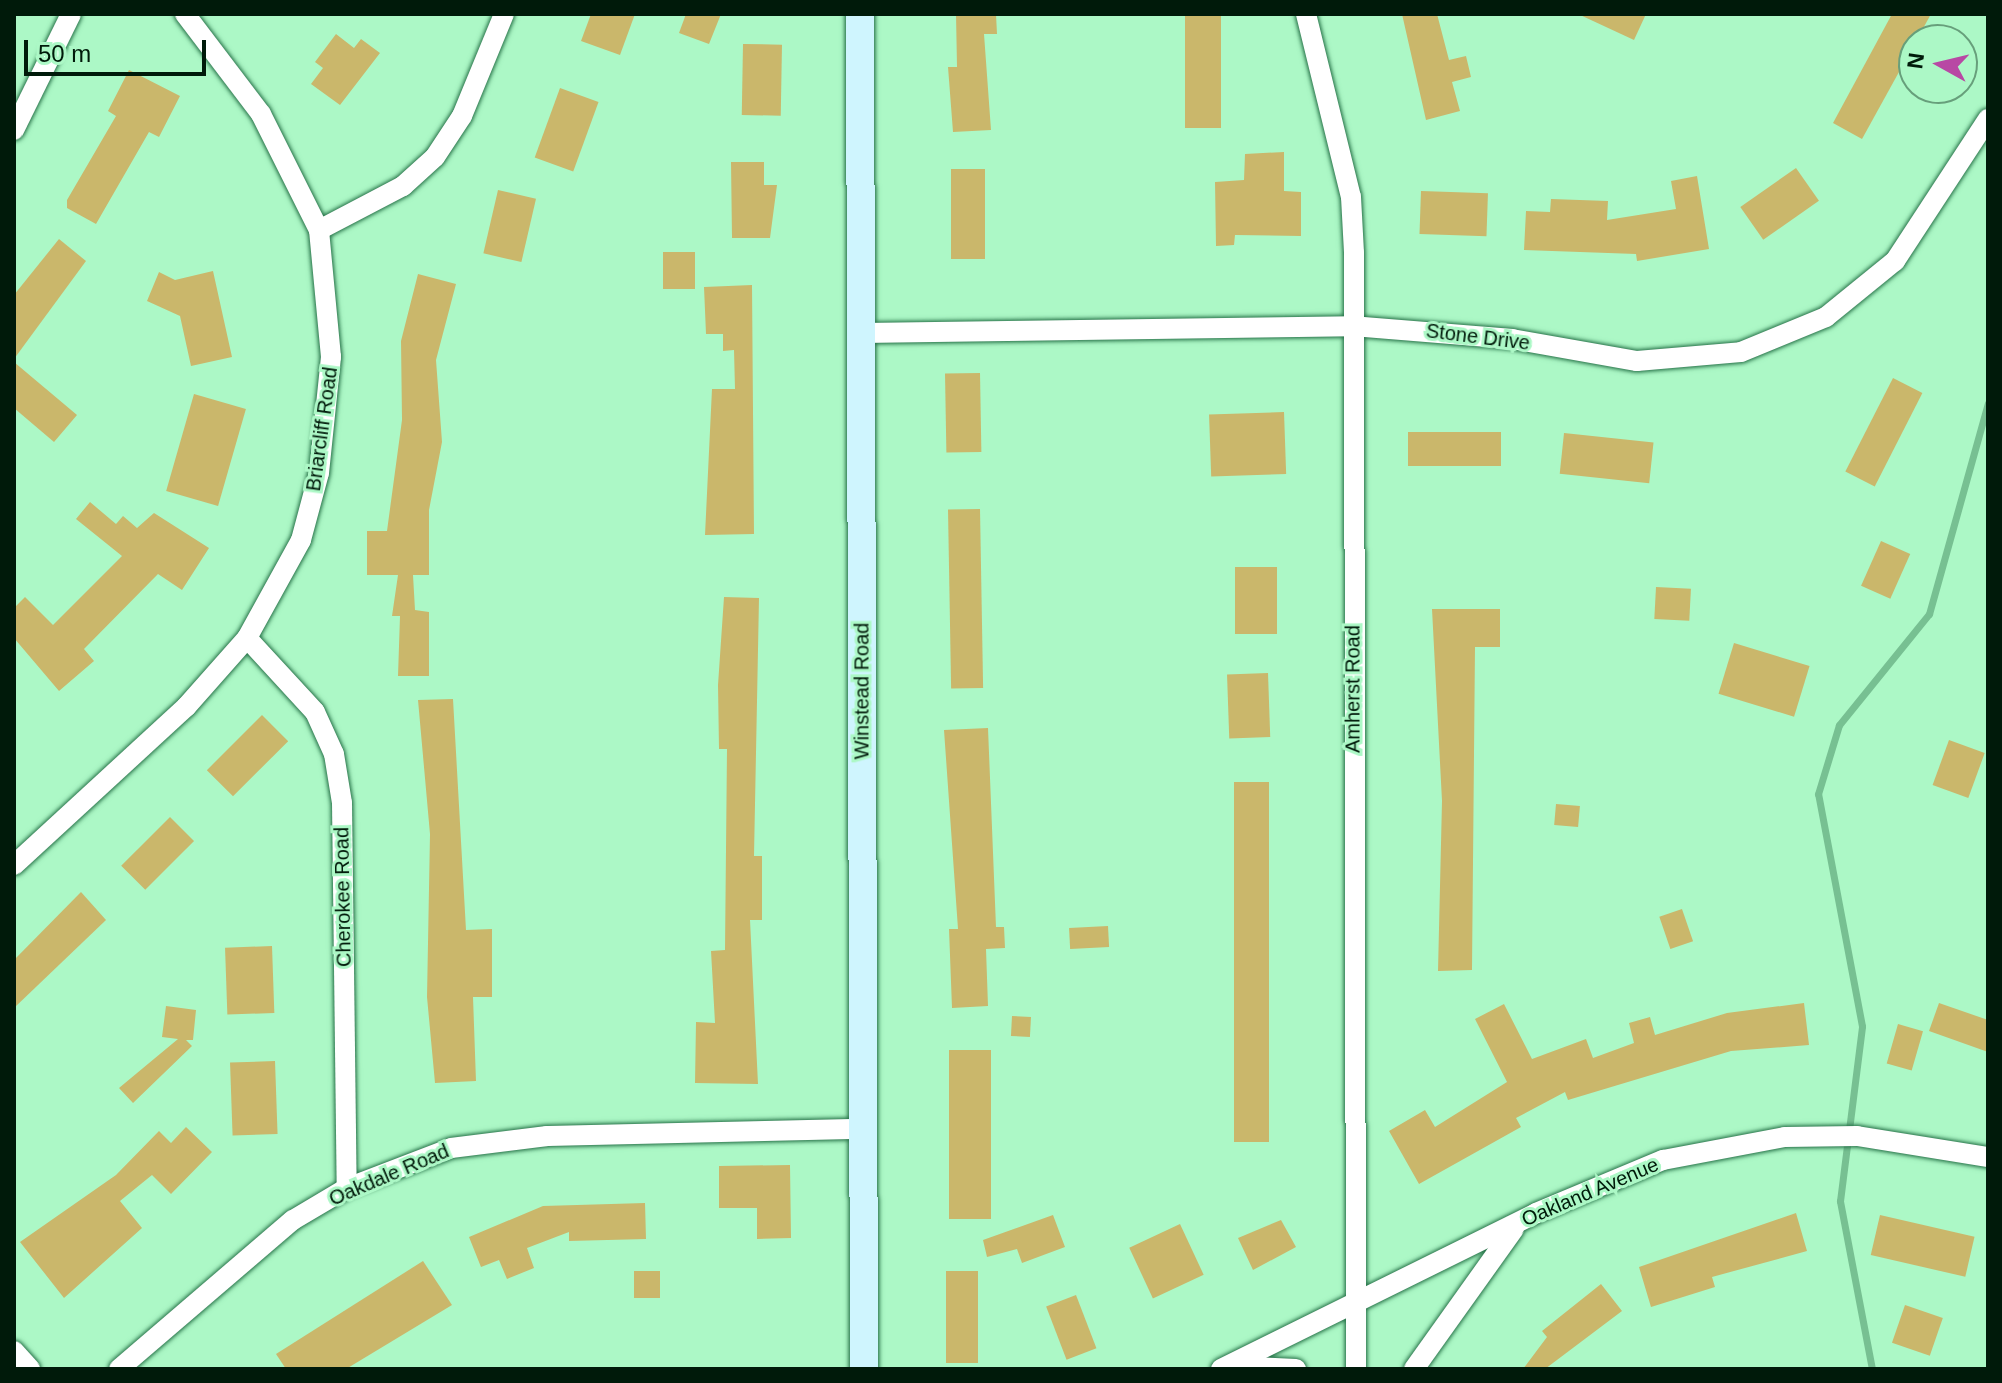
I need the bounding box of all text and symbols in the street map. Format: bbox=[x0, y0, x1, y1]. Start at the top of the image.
scale bar bbox=[28, 24, 210, 74]
north arrow bbox=[1898, 24, 1978, 104]
text: 50 m bbox=[38, 40, 91, 67]
text: N bbox=[1902, 51, 1929, 70]
street label: Stone Drive bbox=[1425, 319, 1531, 355]
street label: Briarcliff Road bbox=[301, 365, 343, 493]
street label: Winstead Road bbox=[850, 623, 874, 759]
street label: Amherst Road bbox=[1341, 625, 1365, 753]
street label: Cherokee Road bbox=[330, 827, 356, 967]
street label: Oakdale Road bbox=[325, 1139, 453, 1211]
street label: Oakland Avenue bbox=[1517, 1152, 1663, 1232]

